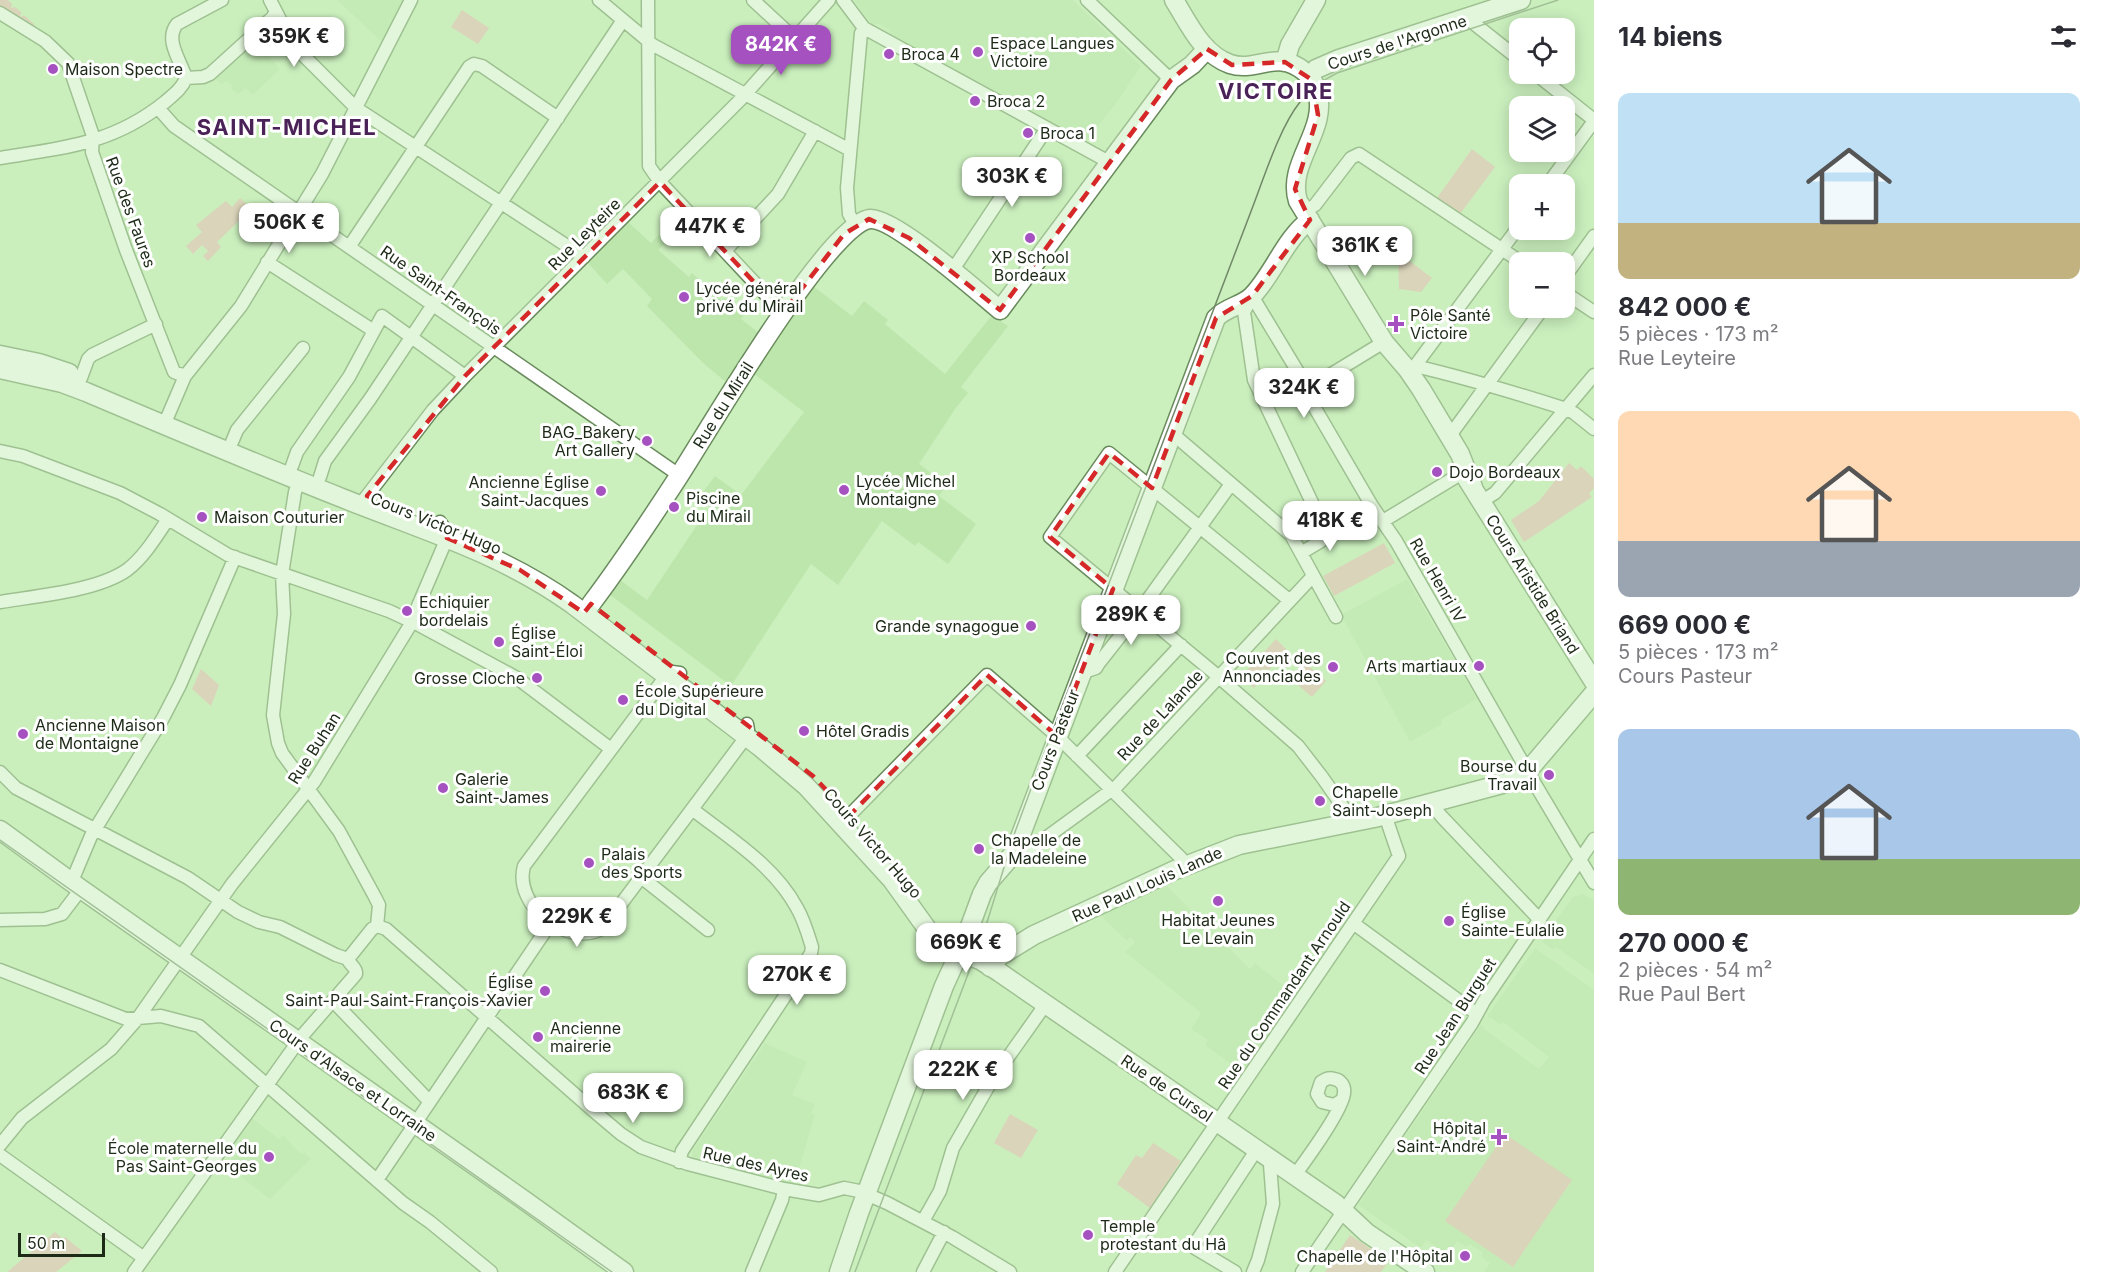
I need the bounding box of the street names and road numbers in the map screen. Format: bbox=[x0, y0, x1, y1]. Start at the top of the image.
street label: Cours de l'Argonne bbox=[1325, 10, 1469, 74]
street label: Rue des Faures bbox=[102, 154, 160, 270]
street label: Rue Leyteire bbox=[544, 194, 624, 274]
street label: Rue Saint-François bbox=[377, 241, 505, 339]
street label: Rue du Mirail bbox=[688, 358, 758, 452]
street label: Cours Victor Hugo bbox=[367, 488, 505, 558]
street label: Cours Aristide Briand bbox=[1482, 510, 1584, 658]
street label: Rue Henri IV bbox=[1406, 534, 1470, 626]
street label: Rue de Lalande bbox=[1113, 666, 1207, 764]
street label: Cours Pasteur bbox=[1026, 686, 1084, 794]
street label: Rue Buhan bbox=[283, 708, 345, 788]
street label: Cours Victor Hugo bbox=[820, 784, 926, 902]
street label: Rue Paul Louis Lande bbox=[1069, 842, 1225, 926]
street label: Rue du Commandant Arnould bbox=[1213, 897, 1355, 1093]
street label: Rue Jean Burguet bbox=[1410, 954, 1500, 1078]
street label: Cours d'Alsace et Lorraine bbox=[265, 1014, 441, 1146]
street label: Rue de Cursol bbox=[1117, 1050, 1217, 1126]
street label: Rue des Ayres bbox=[701, 1142, 811, 1186]

